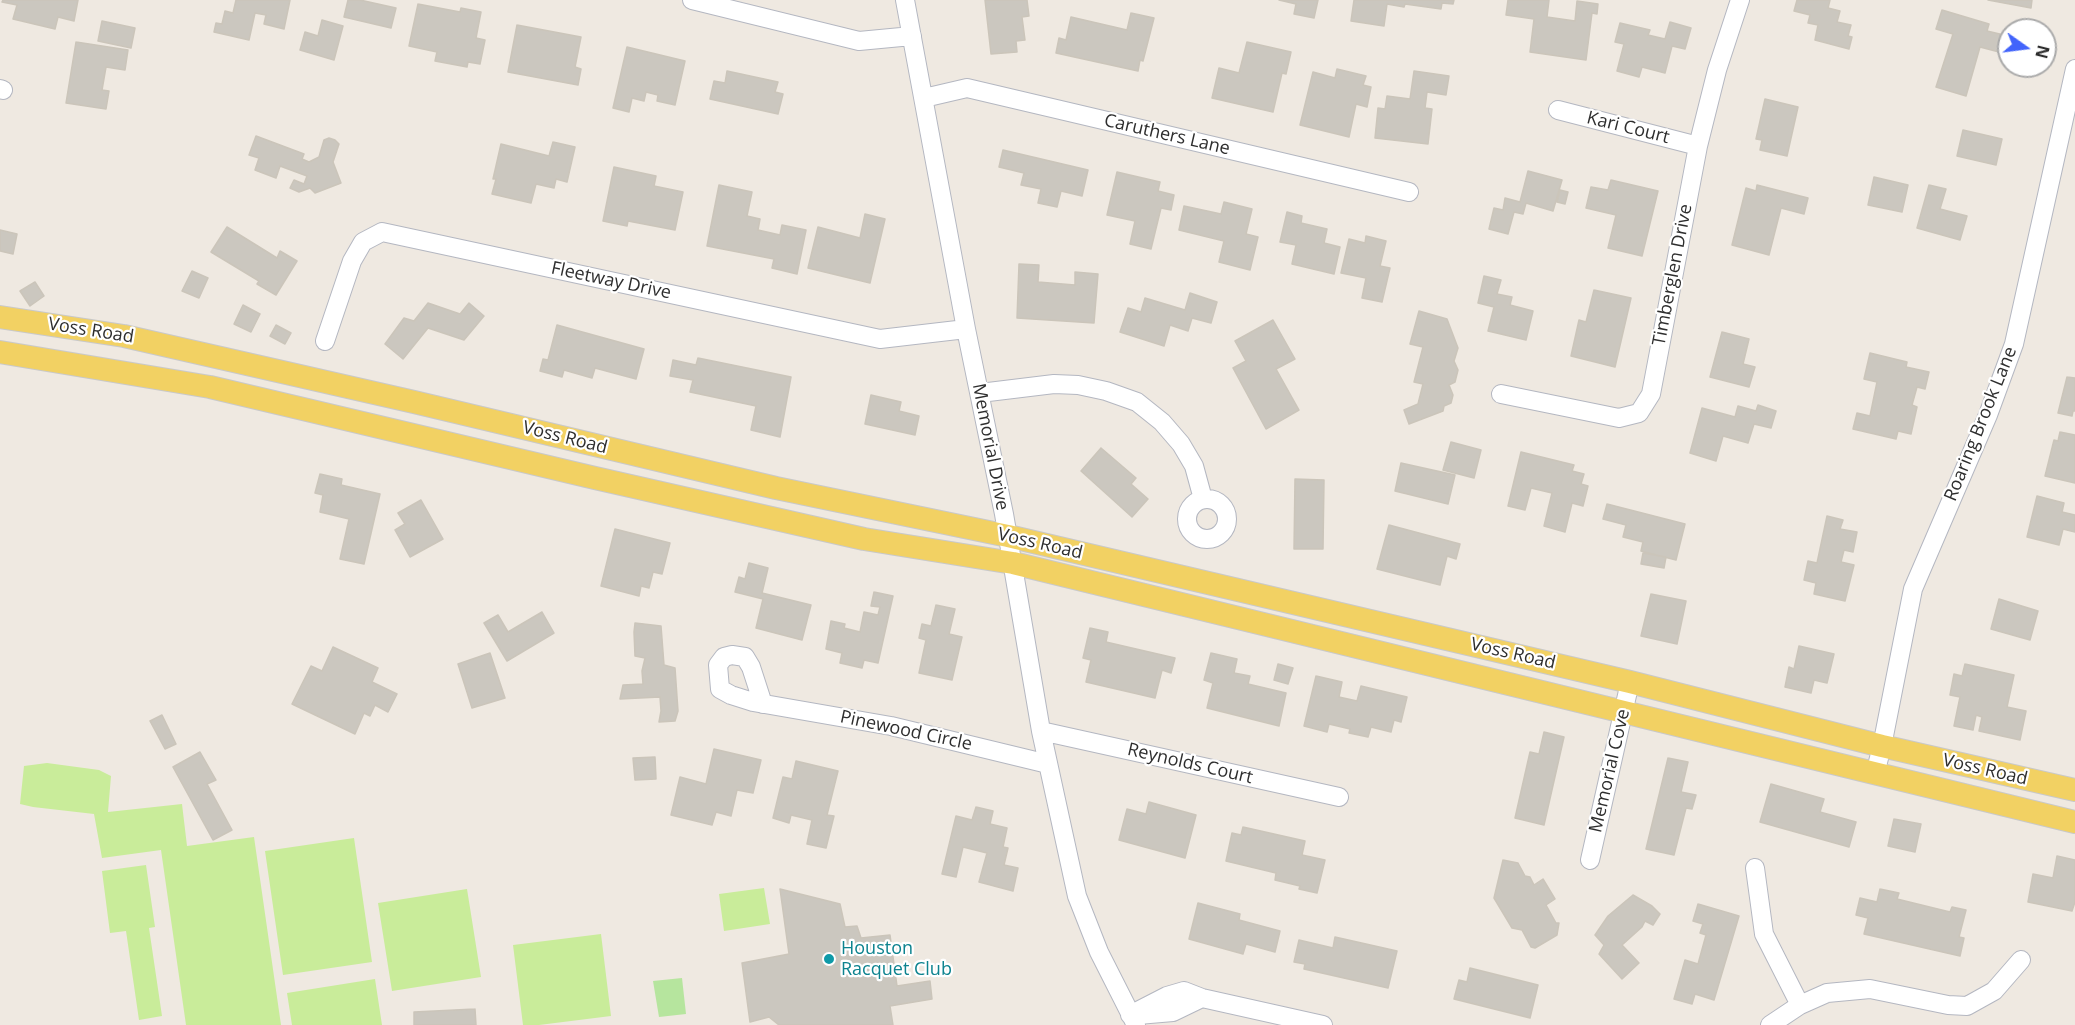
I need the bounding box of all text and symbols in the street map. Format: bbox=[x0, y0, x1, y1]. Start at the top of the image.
north arrow bbox=[1997, 18, 2057, 78]
text: N bbox=[2030, 43, 2055, 61]
street label: Kari Court bbox=[1584, 107, 1672, 149]
street label: Caruthers Lane bbox=[1102, 110, 1232, 160]
street label: Timberglen Drive bbox=[1649, 202, 1697, 348]
street label: Fleetway Drive bbox=[549, 258, 673, 304]
street label: Voss Road bbox=[47, 314, 135, 348]
street label: Roaring Brook Lane bbox=[1940, 344, 2022, 504]
street label: Memorial Drive bbox=[967, 382, 1013, 512]
street label: Voss Road bbox=[520, 417, 610, 459]
street label: Voss Road bbox=[996, 524, 1084, 564]
street label: Voss Road bbox=[1469, 634, 1557, 674]
street label: Pinewood Circle bbox=[838, 706, 974, 756]
street label: Memorial Cove bbox=[1585, 707, 1635, 835]
street label: Reynolds Court bbox=[1125, 739, 1255, 789]
street label: Voss Road bbox=[1941, 750, 2029, 790]
place label: Houston Racquet Club bbox=[841, 938, 952, 980]
marker: Houston Racquet Club bbox=[822, 952, 836, 966]

